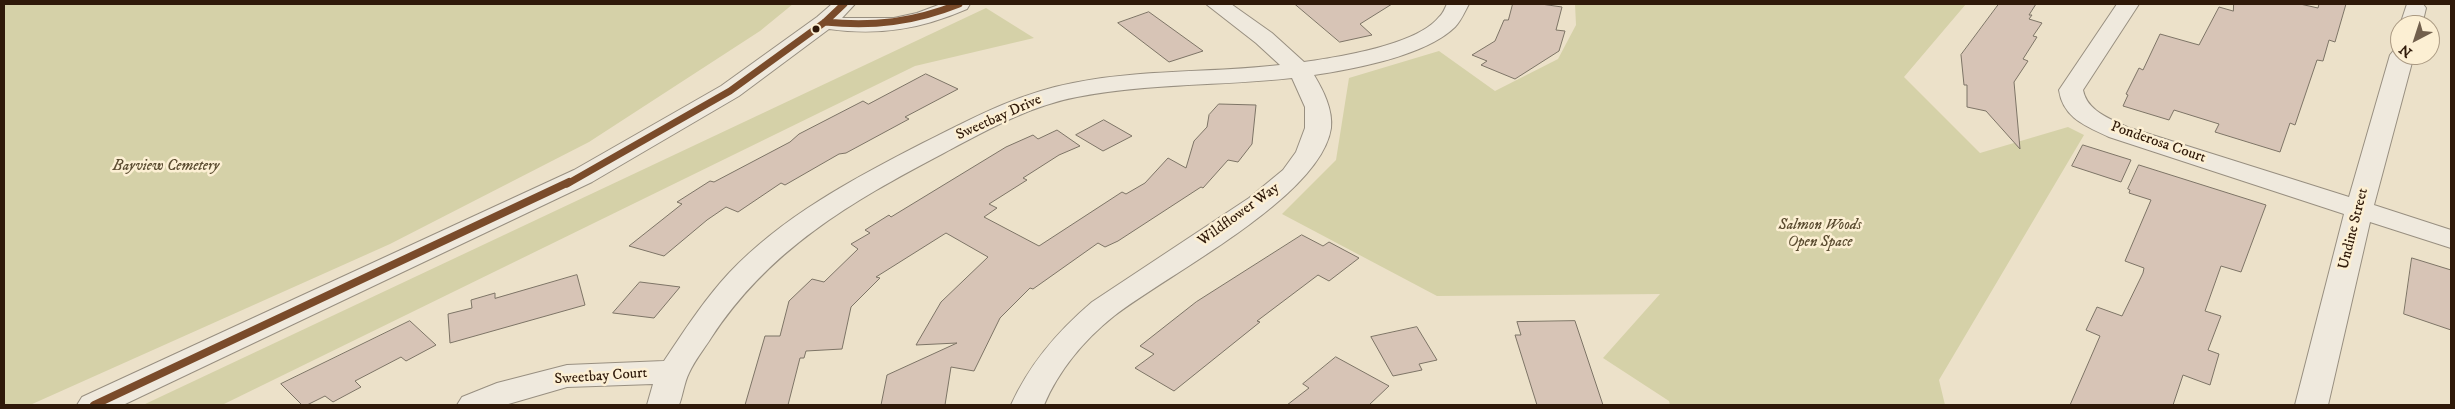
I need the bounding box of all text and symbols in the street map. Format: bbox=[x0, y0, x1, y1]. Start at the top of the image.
north arrow bbox=[2390, 15, 2440, 65]
unlabelled marker bbox=[811, 24, 821, 34]
text: N bbox=[2396, 40, 2416, 61]
street label: Sweetbay Drive bbox=[954, 91, 1044, 145]
street label: Ponderosa Court bbox=[2108, 118, 2208, 168]
park label: Bayview Cemetery bbox=[113, 158, 219, 176]
street label: Wildflower Way bbox=[1195, 179, 1283, 251]
street label: Undine Street bbox=[2335, 187, 2373, 271]
park label: Salmon Woods Open Space bbox=[1779, 217, 1861, 252]
street label: Sweetbay Court bbox=[554, 365, 648, 389]

